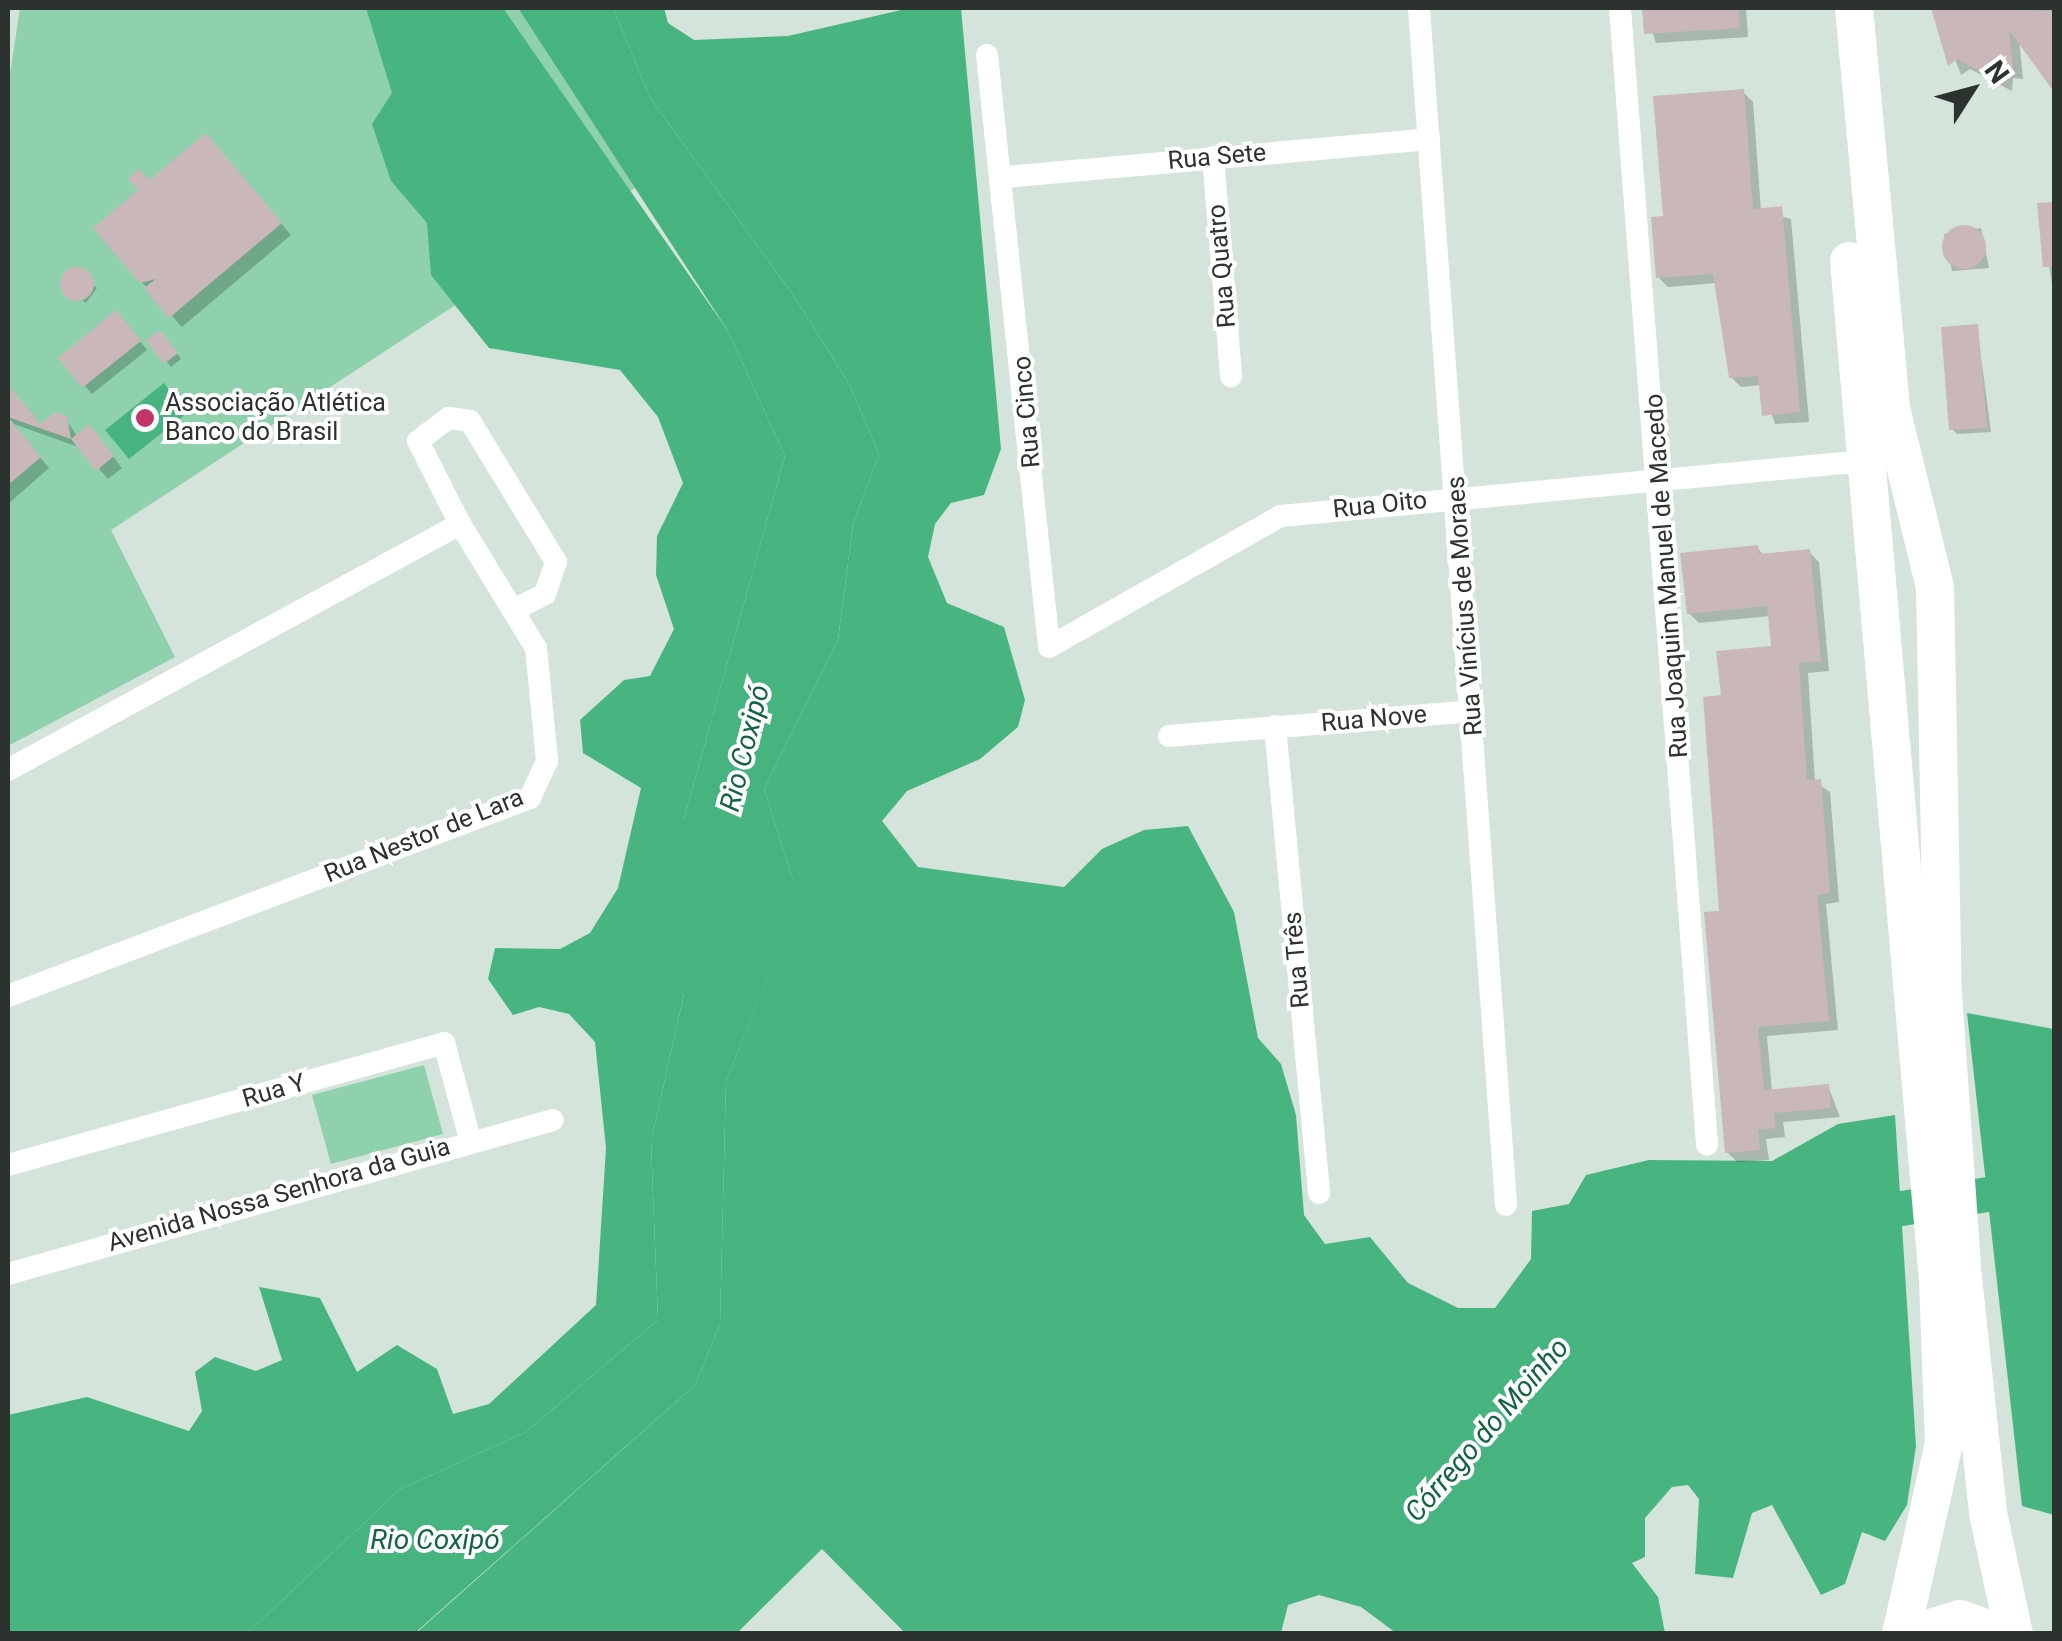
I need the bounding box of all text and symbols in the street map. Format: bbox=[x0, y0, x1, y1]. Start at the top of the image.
north arrow bbox=[1922, 40, 2022, 140]
text: N bbox=[1978, 54, 2016, 90]
street label: Rua Sete bbox=[1167, 138, 1267, 176]
street label: Rua Quatro bbox=[1202, 203, 1242, 329]
street label: Rua Cinco bbox=[1007, 355, 1047, 469]
place label: Associação Atlética Banco do Brasil bbox=[165, 389, 386, 448]
street label: Rua Joaquim Manuel de Macedo bbox=[1639, 393, 1695, 759]
marker: Associação Atlética Banco do Brasil bbox=[134, 407, 156, 429]
street label: Rua Vinícius de Moraes bbox=[1441, 475, 1489, 737]
street label: Rua Oito bbox=[1331, 485, 1429, 525]
water label: Rio Coxipó bbox=[713, 681, 777, 815]
street label: Rua Nove bbox=[1320, 699, 1428, 739]
street label: Rua Nestor de Lara bbox=[320, 782, 528, 890]
street label: Rua Três bbox=[1278, 910, 1316, 1010]
street label: Rua Y bbox=[239, 1068, 309, 1114]
street label: Avenida Nossa Senhora da Guia bbox=[104, 1132, 454, 1258]
water label: Córrego do Moinho bbox=[1398, 1331, 1576, 1529]
water label: Rio Coxipó bbox=[370, 1523, 500, 1557]

